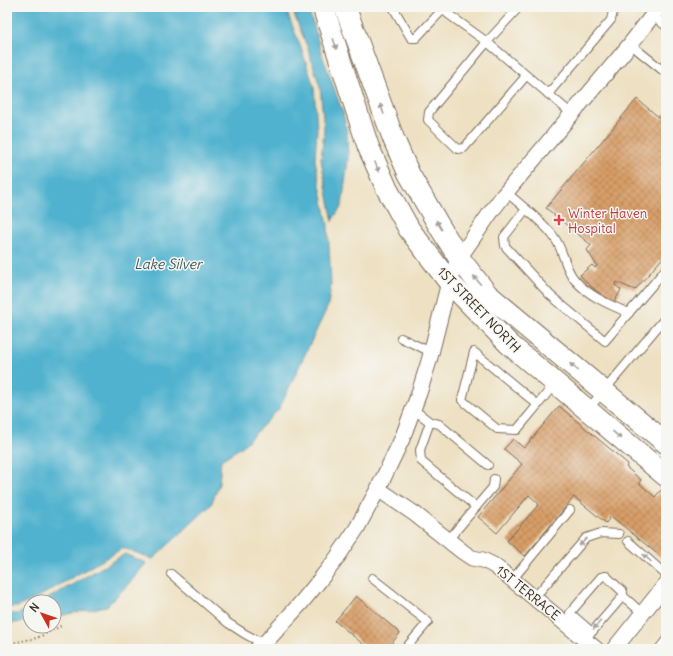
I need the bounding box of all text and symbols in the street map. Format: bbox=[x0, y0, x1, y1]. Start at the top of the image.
one-way arrow bbox=[333, 38, 339, 50]
one-way arrow bbox=[379, 102, 385, 114]
one-way arrow bbox=[375, 161, 381, 173]
place label: Winter Haven Hospital bbox=[568, 205, 648, 237]
marker: Winter Haven Hospital bbox=[553, 214, 565, 226]
one-way arrow bbox=[435, 219, 442, 231]
water label: Lake Silver bbox=[134, 255, 204, 273]
street label: 1ST STREET NORTH bbox=[434, 264, 524, 356]
one-way arrow bbox=[472, 275, 481, 286]
one-way arrow bbox=[568, 362, 579, 371]
one-way arrow bbox=[612, 430, 622, 439]
one-way arrow bbox=[578, 537, 588, 547]
one-way arrow bbox=[642, 554, 652, 563]
street label: 1ST TERRACE bbox=[492, 562, 564, 624]
north arrow bbox=[22, 594, 62, 634]
text: N bbox=[27, 600, 42, 615]
one-way arrow bbox=[593, 620, 602, 631]

